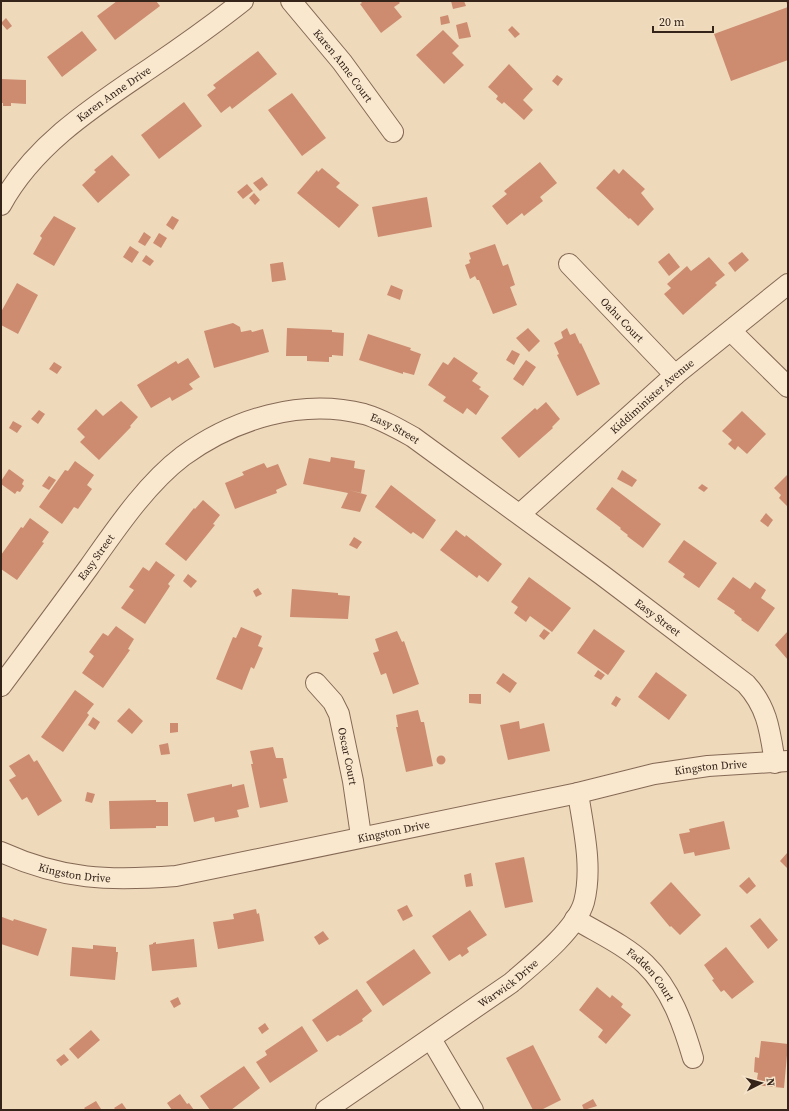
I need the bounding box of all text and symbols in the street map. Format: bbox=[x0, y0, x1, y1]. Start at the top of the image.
scale bar bbox=[653, 8, 713, 34]
text: 20 m bbox=[659, 14, 685, 30]
street label: Karen Anne Court bbox=[310, 26, 376, 106]
street label: Karen Anne Drive bbox=[74, 63, 155, 125]
street label: Oahu Court bbox=[597, 294, 647, 346]
street label: Kiddiminister Avenue bbox=[607, 355, 698, 437]
street label: Easy Street bbox=[368, 410, 423, 448]
street label: Easy Street bbox=[75, 531, 118, 584]
street label: Easy Street bbox=[632, 595, 684, 640]
street label: Oscar Court bbox=[334, 726, 361, 786]
street label: Kingston Drive bbox=[673, 757, 748, 779]
street label: Kingston Drive bbox=[356, 817, 431, 846]
street label: Kingston Drive bbox=[37, 860, 111, 886]
street label: Fadden Court bbox=[623, 945, 678, 1004]
street label: Warwick Drive bbox=[475, 956, 542, 1011]
north arrow bbox=[741, 1063, 781, 1103]
text: N bbox=[763, 1077, 778, 1087]

